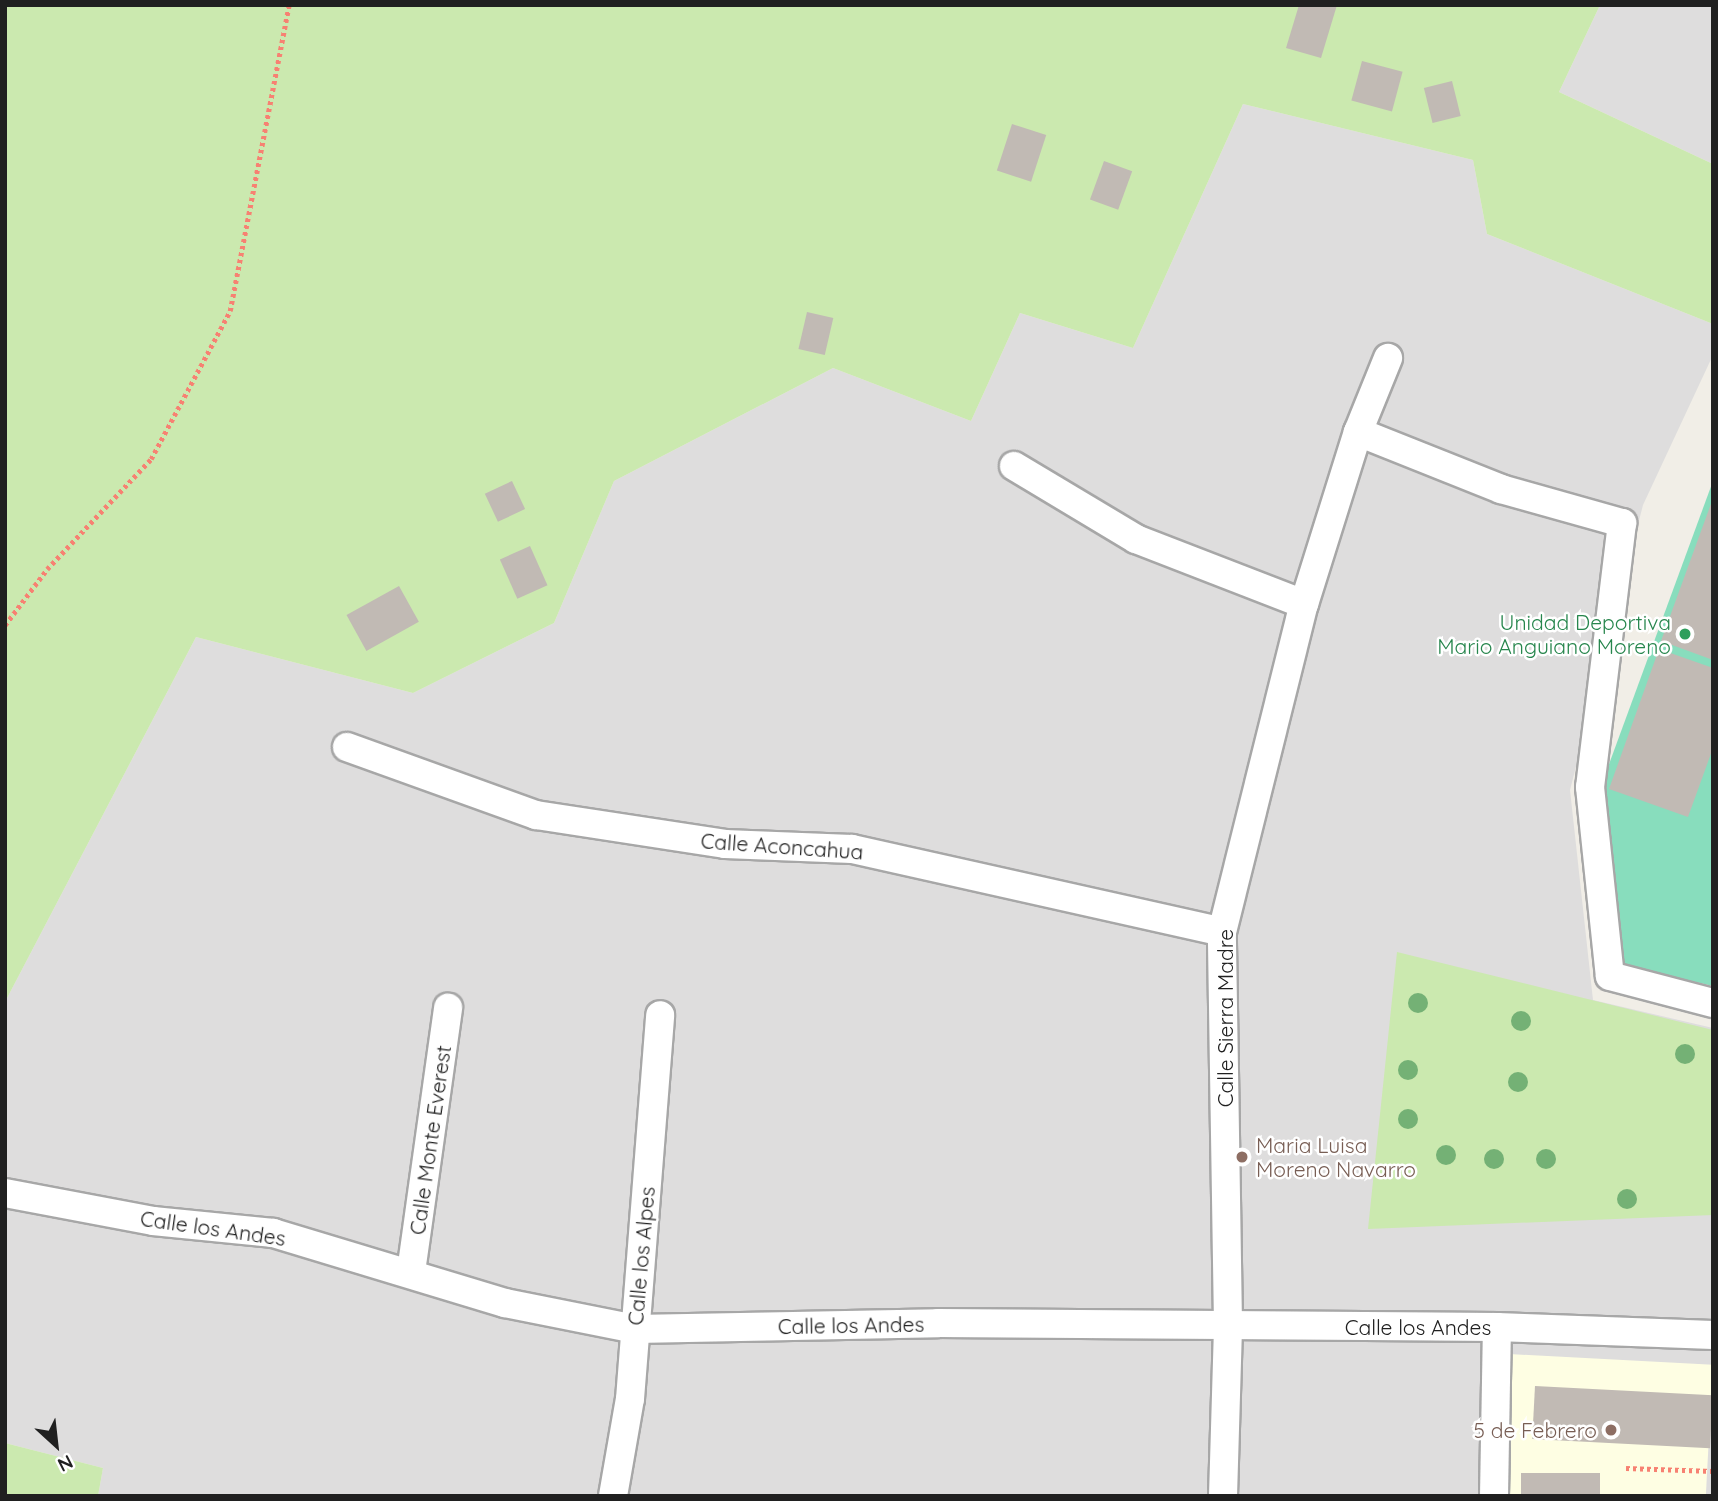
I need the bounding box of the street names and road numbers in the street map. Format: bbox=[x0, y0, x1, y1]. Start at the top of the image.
street label: Calle Aconcahua bbox=[700, 828, 864, 864]
street label: Calle Sierra Madre bbox=[1212, 929, 1238, 1107]
street label: Calle Monte Everest bbox=[404, 1044, 456, 1236]
street label: Calle los Alpes bbox=[622, 1186, 660, 1326]
street label: Calle los Andes bbox=[139, 1205, 287, 1251]
street label: Calle los Andes bbox=[778, 1311, 924, 1339]
street label: Calle los Andes bbox=[1345, 1314, 1491, 1340]

